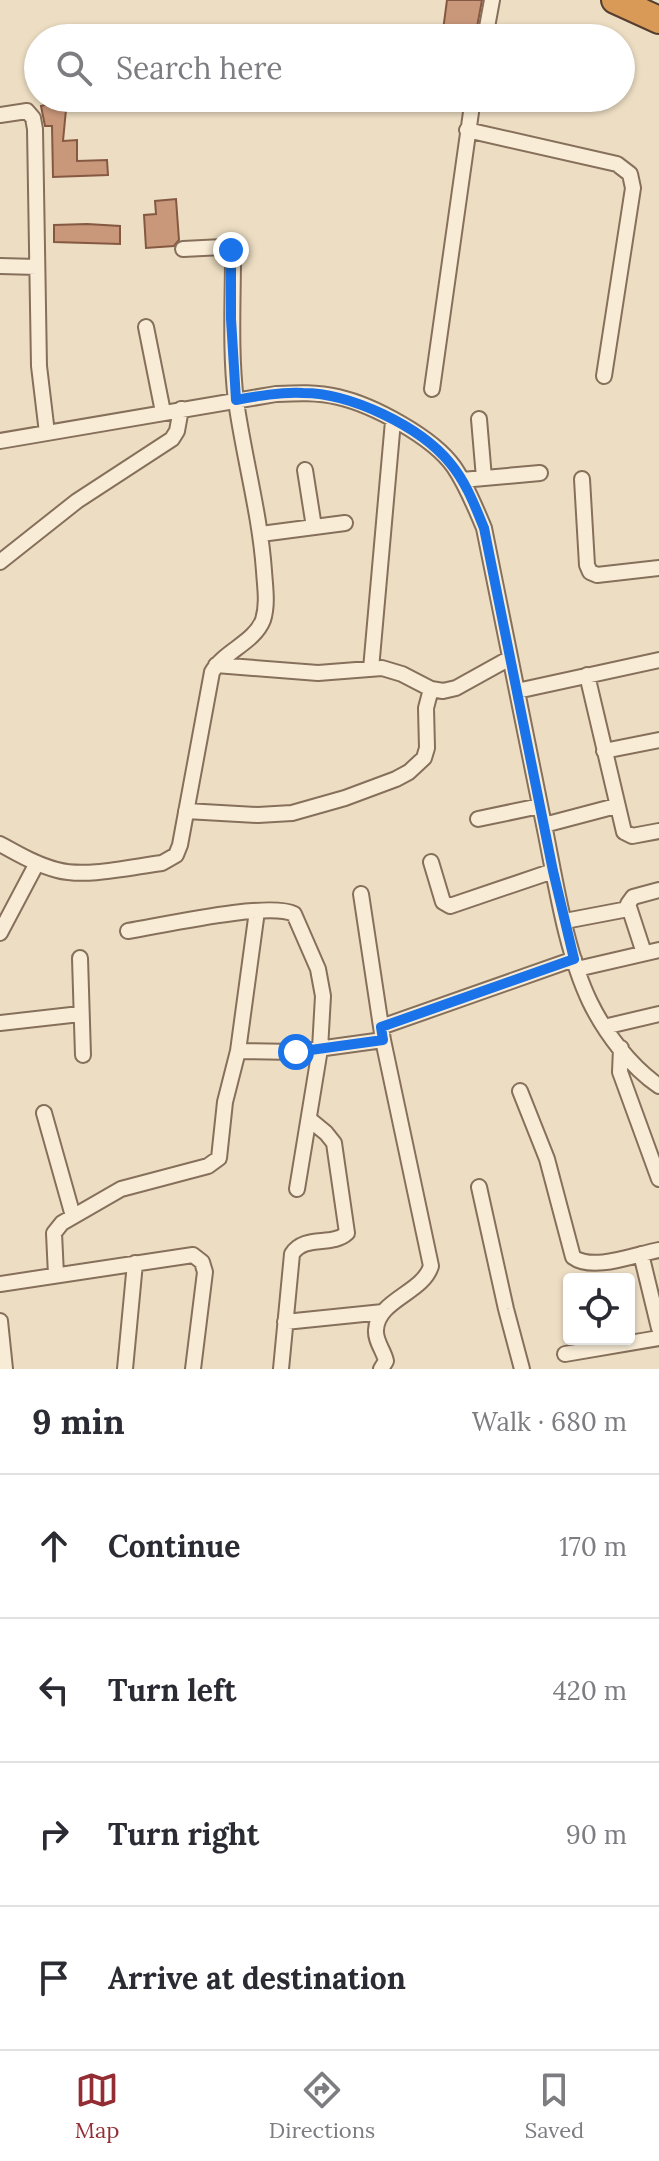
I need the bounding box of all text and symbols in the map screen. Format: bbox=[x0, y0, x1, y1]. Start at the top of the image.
search box bbox=[24, 24, 635, 112]
icon: search bbox=[52, 46, 96, 90]
text: Search here bbox=[116, 49, 283, 87]
route end bbox=[213, 232, 249, 268]
route start bbox=[278, 1034, 314, 1070]
map controls bbox=[563, 1273, 635, 1345]
button: locate bbox=[563, 1273, 635, 1345]
text: 9 min bbox=[32, 1400, 125, 1443]
text: Walk · 680 m bbox=[472, 1405, 627, 1438]
icon: ahead bbox=[32, 1524, 76, 1568]
text: Continue bbox=[108, 1527, 240, 1565]
text: 170 m bbox=[559, 1530, 627, 1563]
icon: left bbox=[32, 1668, 76, 1712]
text: Turn left bbox=[108, 1671, 236, 1709]
text: 420 m bbox=[553, 1674, 627, 1707]
icon: right bbox=[32, 1812, 76, 1856]
text: Turn right bbox=[108, 1815, 259, 1853]
text: 90 m bbox=[566, 1818, 627, 1851]
icon: arrive bbox=[32, 1956, 76, 2000]
text: Arrive at destination bbox=[108, 1959, 406, 1997]
tab: Map bbox=[75, 2068, 119, 2144]
tab: Directions bbox=[269, 2068, 375, 2144]
tab: Saved bbox=[525, 2068, 584, 2144]

